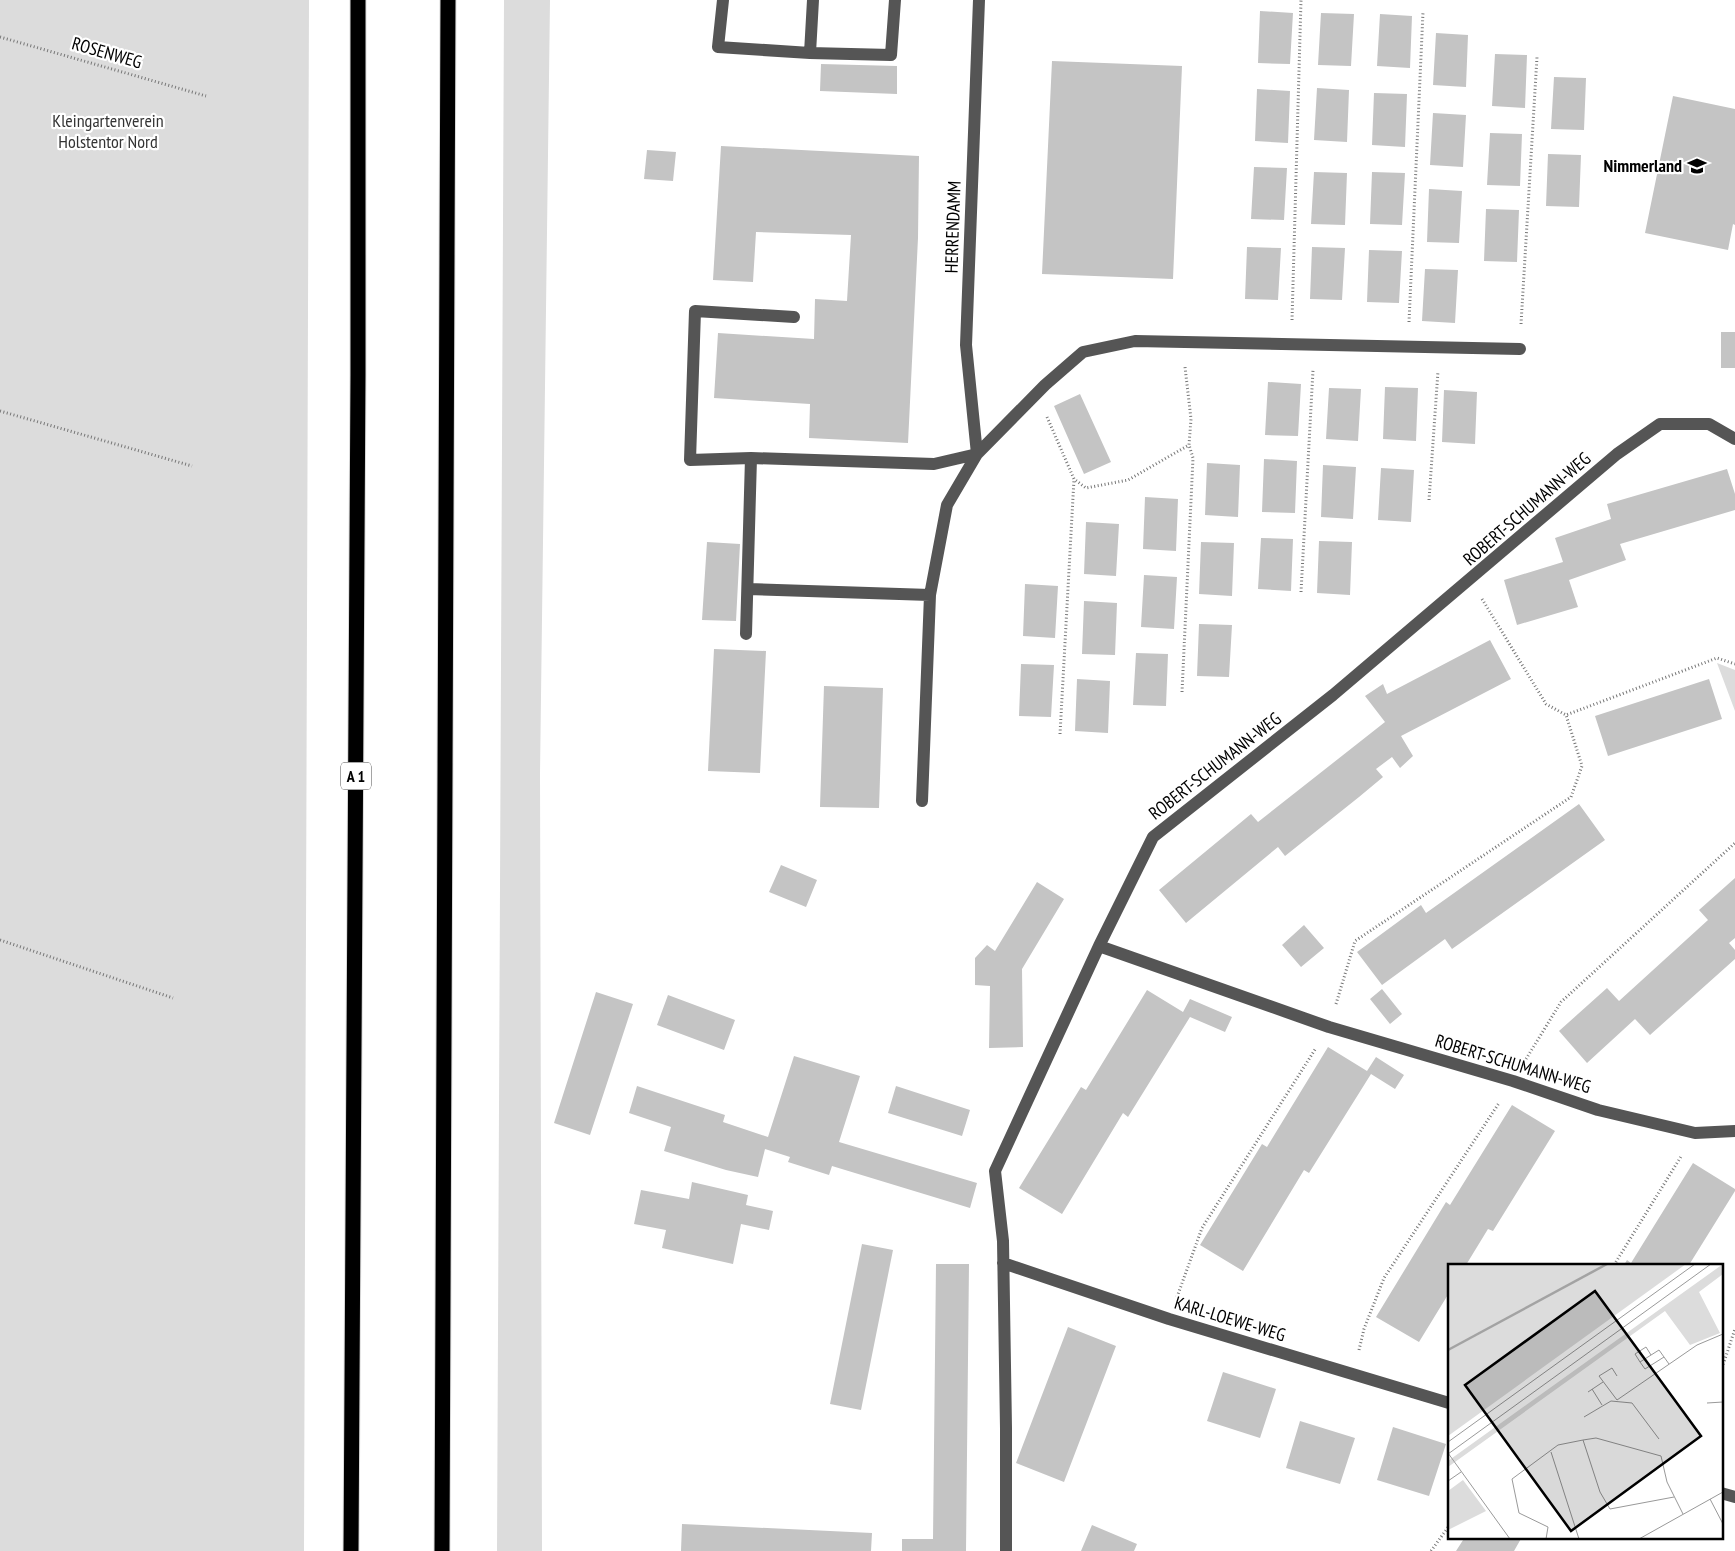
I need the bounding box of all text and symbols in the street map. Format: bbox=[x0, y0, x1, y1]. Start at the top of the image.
street label: ROSENWEG bbox=[69, 32, 145, 74]
park label: Kleingartenverein Holstentor Nord bbox=[52, 109, 164, 153]
place label: Nimmerland bbox=[1603, 154, 1682, 177]
school or university icon: Nimmerland bbox=[1686, 155, 1708, 177]
street label: HERRENDAMM bbox=[939, 180, 966, 274]
street label: ROBERT-SCHUMANN-WEG bbox=[1458, 447, 1595, 570]
street label: ROBERT-SCHUMANN-WEG bbox=[1144, 707, 1286, 824]
road number: A 1 bbox=[341, 762, 371, 789]
street label: ROBERT-SCHUMANN-WEG bbox=[1433, 1029, 1594, 1098]
inset map bbox=[1448, 1264, 1722, 1538]
street label: KARL-LOEWE-WEG bbox=[1172, 1291, 1289, 1346]

